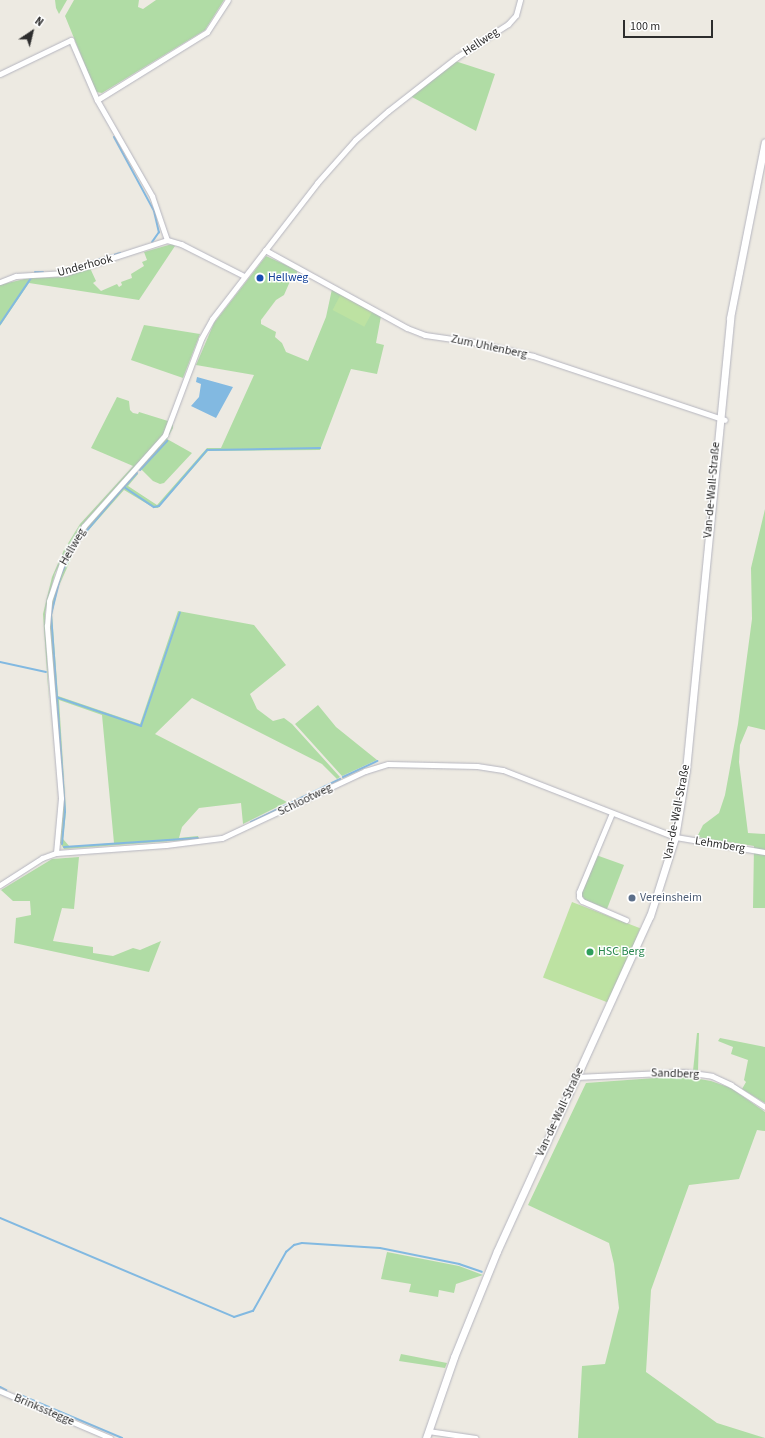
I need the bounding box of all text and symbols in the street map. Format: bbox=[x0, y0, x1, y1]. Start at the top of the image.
north arrow bbox=[12, 12, 52, 52]
scale bar bbox=[625, 12, 715, 38]
text: N bbox=[32, 14, 46, 30]
text: 100 m bbox=[630, 18, 660, 35]
street label: Hellweg bbox=[460, 25, 502, 59]
street label: Underhook bbox=[56, 252, 114, 280]
place label: Hellweg bbox=[268, 271, 308, 285]
marker: Hellweg bbox=[255, 273, 265, 283]
street label: Zum Uhlenberg bbox=[450, 332, 528, 362]
street label: Van-de-Wall-Straße bbox=[701, 441, 723, 539]
street label: Hellweg bbox=[57, 526, 89, 568]
street label: Van-de-Wall-Straße bbox=[661, 763, 693, 861]
street label: Schlootweg bbox=[275, 781, 335, 819]
street label: Lehmberg bbox=[694, 834, 746, 856]
place label: Vereinsheim bbox=[640, 891, 702, 905]
marker: Vereinsheim bbox=[627, 893, 637, 903]
place label: HSC Berg bbox=[598, 945, 645, 959]
marker: HSC Berg bbox=[585, 947, 595, 957]
street label: Van-de-Wall-Straße bbox=[533, 1065, 587, 1159]
street label: Sandberg bbox=[651, 1066, 699, 1082]
street label: Brinksstegge bbox=[12, 1391, 76, 1429]

